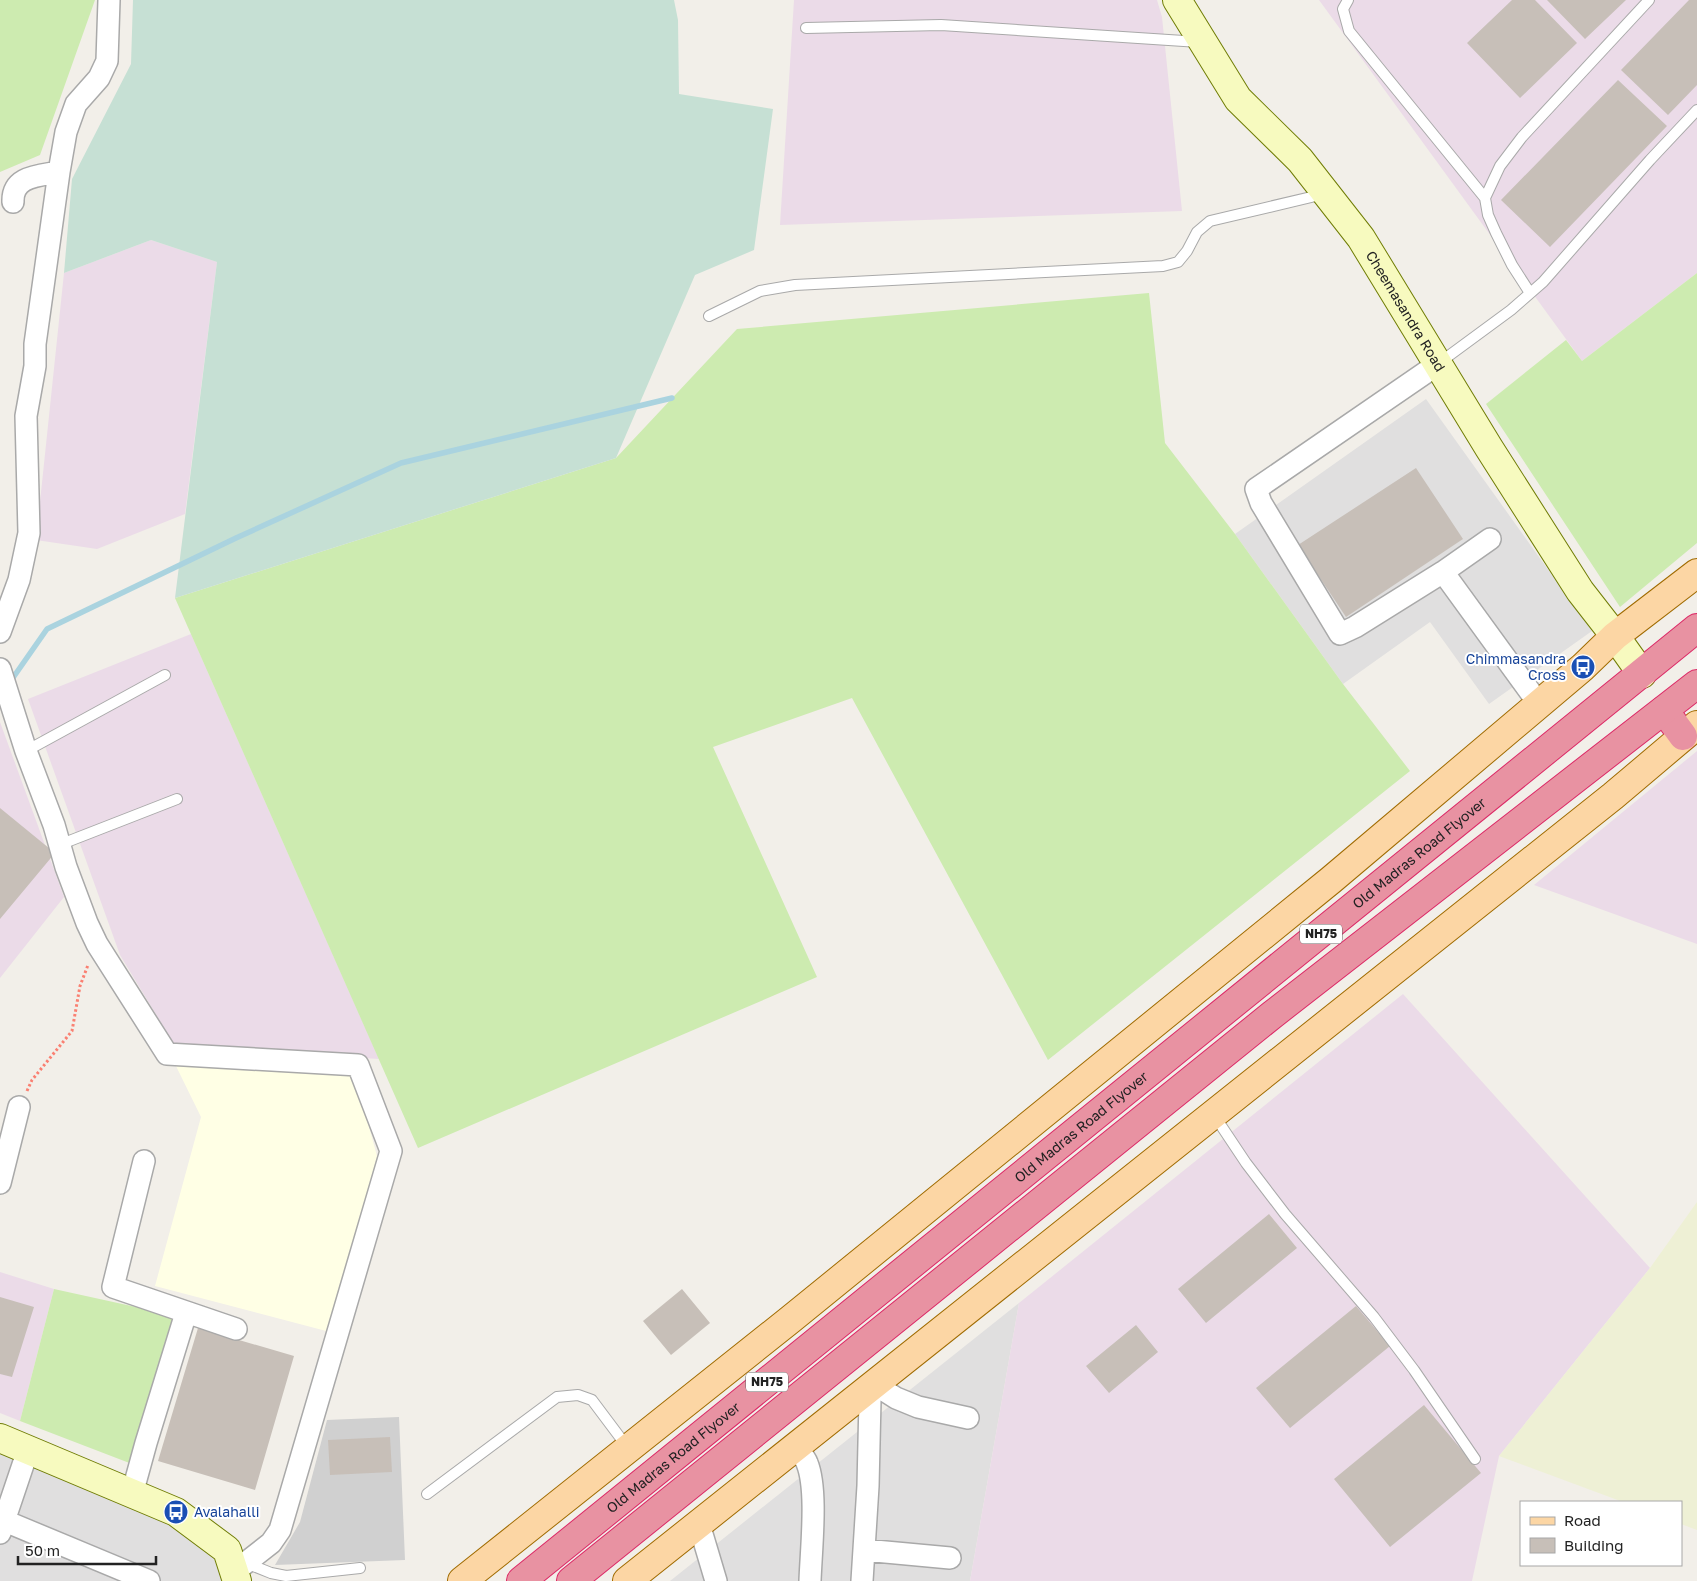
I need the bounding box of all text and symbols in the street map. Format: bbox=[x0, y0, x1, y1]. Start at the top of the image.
street label: Cheemasandra Road bbox=[1363, 247, 1449, 374]
place label: Chimmasandra Cross bbox=[1466, 650, 1566, 683]
bus stop icon: Chimmasandra Cross bbox=[1570, 654, 1596, 680]
street label: Old Madras Road Flyover bbox=[1349, 793, 1489, 912]
road number: NH75 bbox=[1300, 924, 1342, 944]
street label: Old Madras Road Flyover bbox=[1011, 1067, 1151, 1186]
road number: NH75 bbox=[746, 1372, 788, 1391]
street label: Old Madras Road Flyover bbox=[603, 1398, 744, 1516]
bus stop icon: Avalahalli bbox=[163, 1499, 189, 1525]
legend bbox=[1520, 1501, 1682, 1566]
place label: Avalahalli bbox=[194, 1503, 260, 1520]
text: Road bbox=[1564, 1511, 1601, 1529]
scale bar bbox=[18, 1534, 155, 1566]
text: Building bbox=[1564, 1536, 1624, 1554]
text: 50 m bbox=[25, 1541, 60, 1559]

